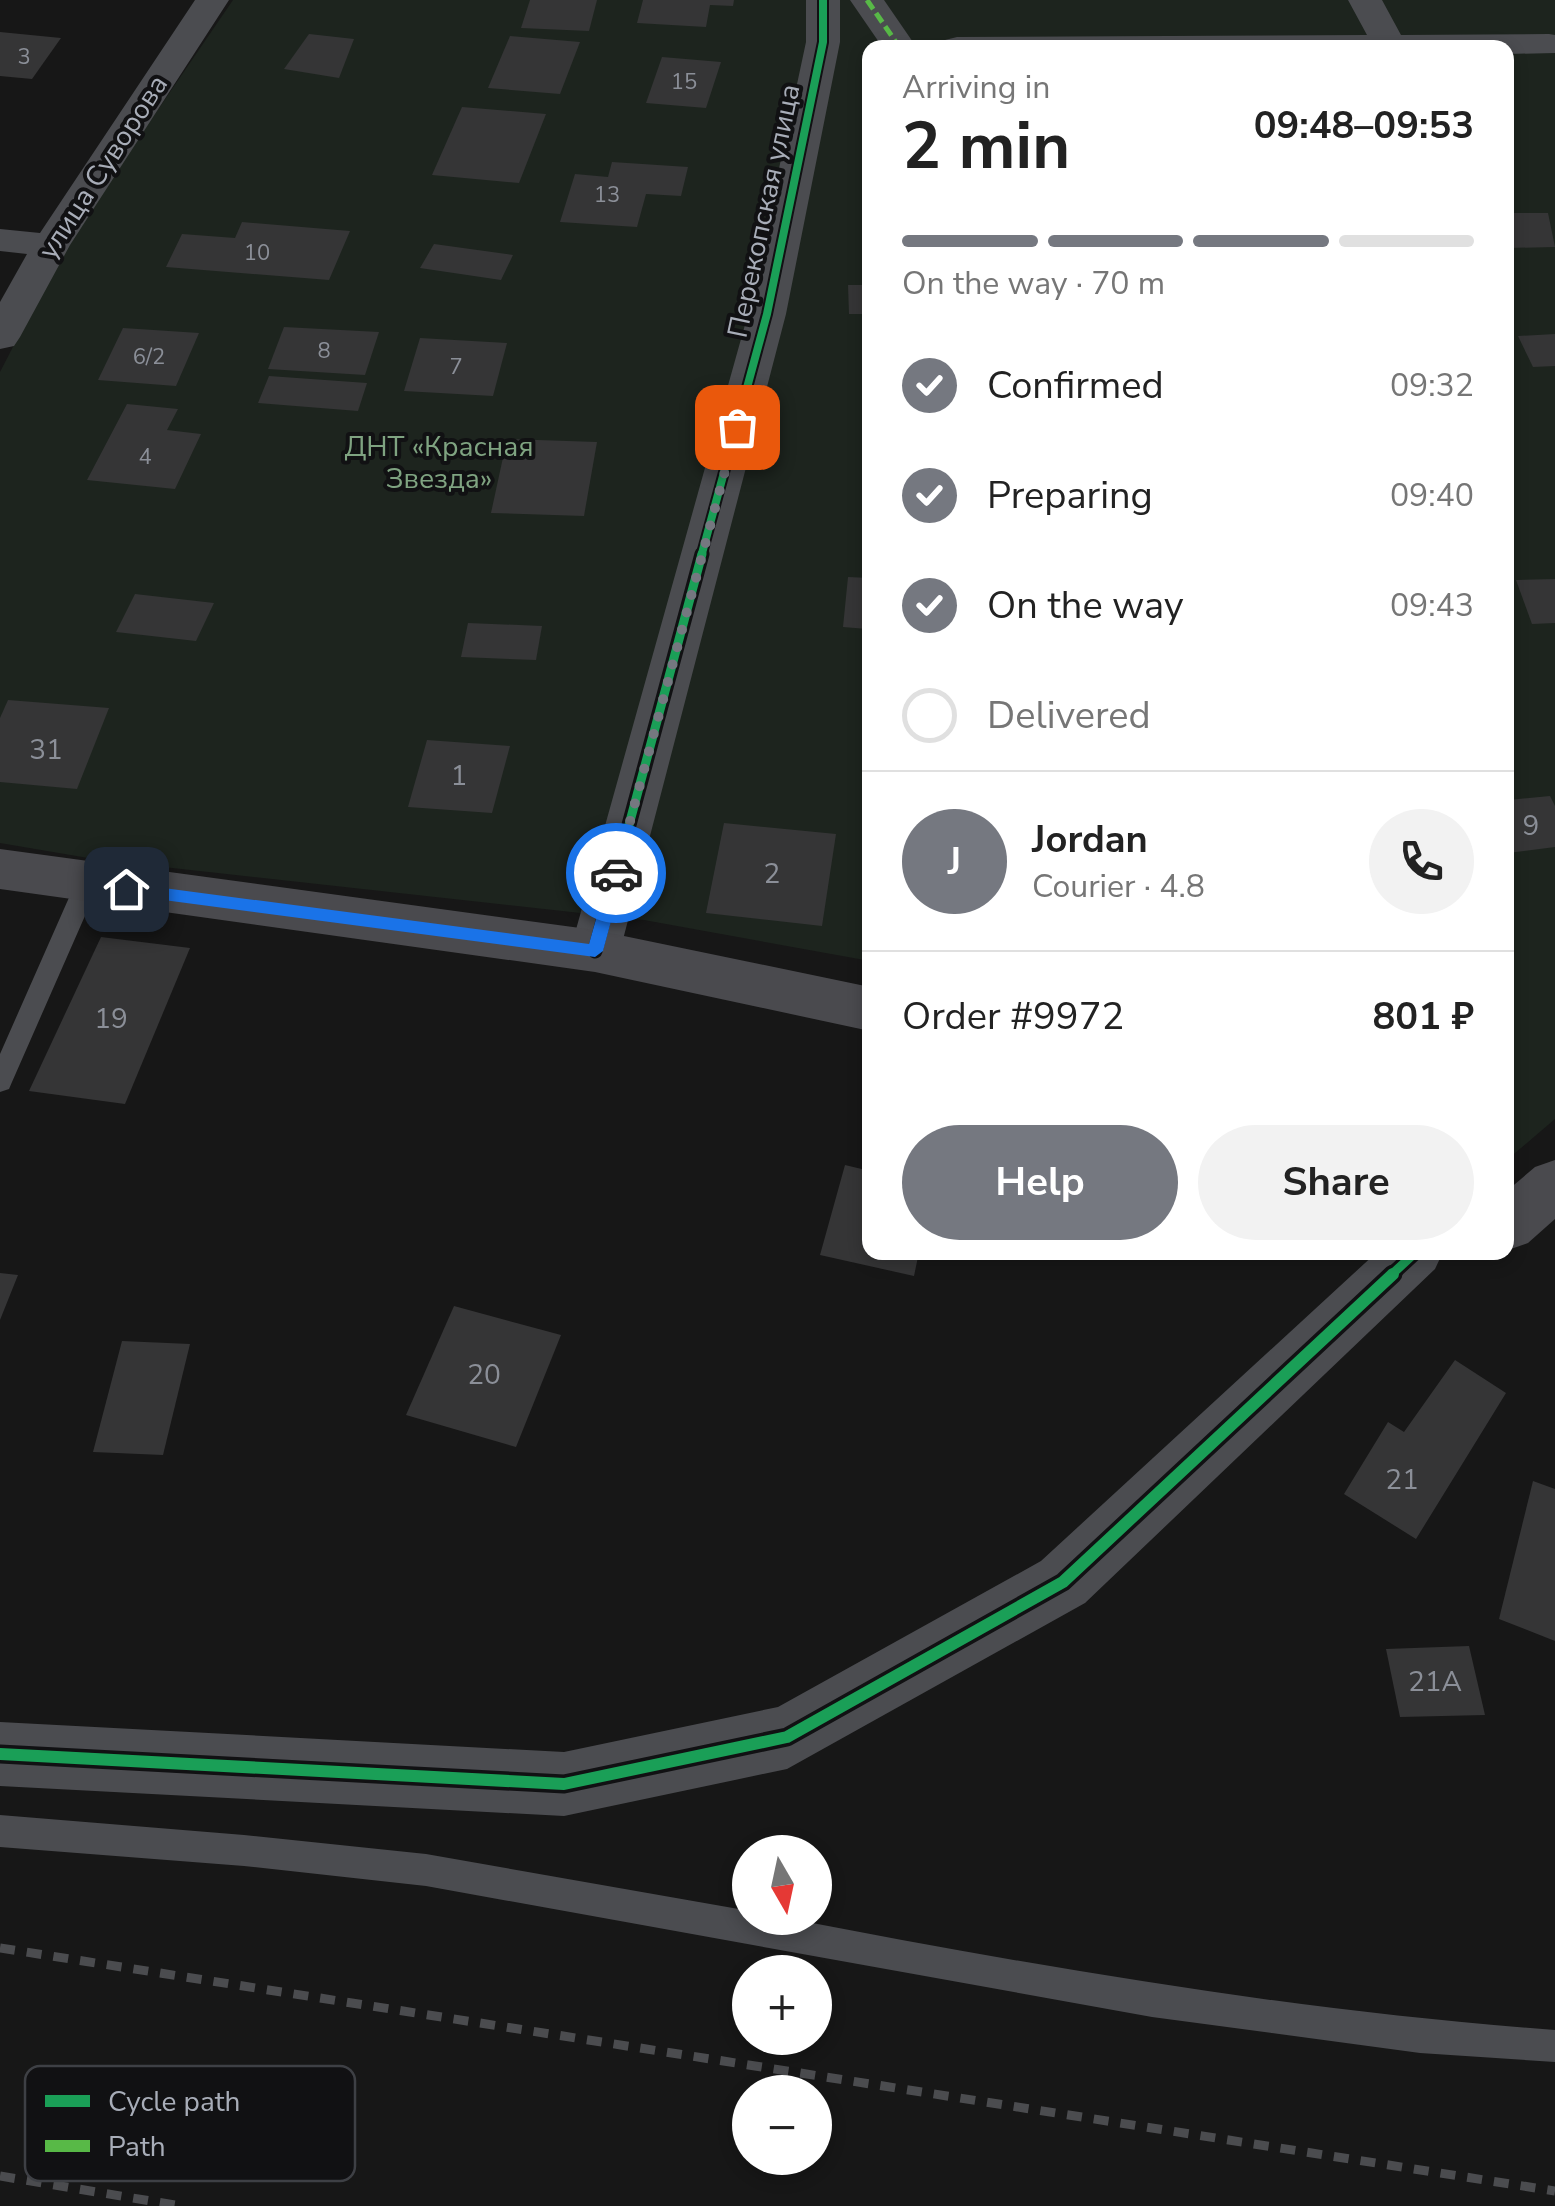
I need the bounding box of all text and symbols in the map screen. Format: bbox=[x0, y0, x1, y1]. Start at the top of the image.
house number: 3 bbox=[17, 42, 31, 72]
text: Arriving in bbox=[902, 66, 1050, 109]
house number: 15 bbox=[671, 67, 697, 97]
street label: улица Суворова bbox=[29, 68, 177, 266]
street label: Перекопская улица bbox=[719, 81, 809, 341]
text: 09:48–09:53 bbox=[1254, 100, 1474, 151]
text: 2 min bbox=[902, 102, 1070, 191]
house number: 13 bbox=[594, 180, 620, 210]
house number: 10 bbox=[244, 238, 270, 268]
text: On the way · 70 m bbox=[902, 262, 1165, 305]
house number: 8 bbox=[317, 336, 331, 366]
house number: 6/2 bbox=[133, 342, 165, 372]
house number: 7 bbox=[449, 352, 463, 382]
icon: check bbox=[902, 358, 957, 413]
text: Confirmed bbox=[987, 360, 1164, 411]
text: 09:32 bbox=[1390, 364, 1474, 407]
pin bbox=[695, 385, 780, 470]
icon: bag bbox=[710, 400, 765, 455]
park label: ДНТ «Красная Звезда» bbox=[344, 428, 534, 498]
house number: 4 bbox=[138, 442, 152, 472]
icon: check bbox=[902, 468, 957, 523]
text: Preparing bbox=[987, 470, 1153, 521]
text: 09:40 bbox=[1390, 474, 1474, 517]
icon: check bbox=[902, 578, 957, 633]
text: On the way bbox=[987, 580, 1183, 631]
text: 09:43 bbox=[1390, 584, 1474, 627]
text: Delivered bbox=[987, 690, 1151, 741]
house number: 31 bbox=[29, 731, 63, 769]
house number: 1 bbox=[451, 757, 467, 795]
house number: 9 bbox=[1523, 807, 1539, 845]
button: phone bbox=[1369, 809, 1474, 914]
text: Jordan bbox=[1032, 814, 1148, 865]
courier bbox=[566, 823, 666, 923]
text: J bbox=[948, 836, 961, 887]
icon: car bbox=[589, 846, 644, 901]
pin bbox=[84, 847, 169, 932]
house number: 2 bbox=[764, 855, 780, 893]
icon: home bbox=[99, 862, 154, 917]
text: Courier · 4.8 bbox=[1032, 865, 1205, 908]
text: Order #9972 bbox=[902, 991, 1124, 1042]
text: 801 ₽ bbox=[1373, 991, 1474, 1042]
house number: 19 bbox=[94, 1000, 128, 1038]
button: Help bbox=[902, 1125, 1178, 1240]
button: Share bbox=[1198, 1125, 1474, 1240]
house number: 20 bbox=[467, 1356, 501, 1394]
house number: 21 bbox=[1385, 1461, 1419, 1499]
house number: 21А bbox=[1408, 1663, 1462, 1701]
north arrow bbox=[732, 1835, 832, 1935]
map controls bbox=[732, 1835, 832, 2175]
button: + bbox=[732, 1955, 832, 2055]
legend bbox=[25, 2066, 355, 2181]
button: − bbox=[732, 2075, 832, 2175]
text: Cycle path bbox=[108, 2083, 240, 2121]
text: Path bbox=[108, 2128, 166, 2166]

